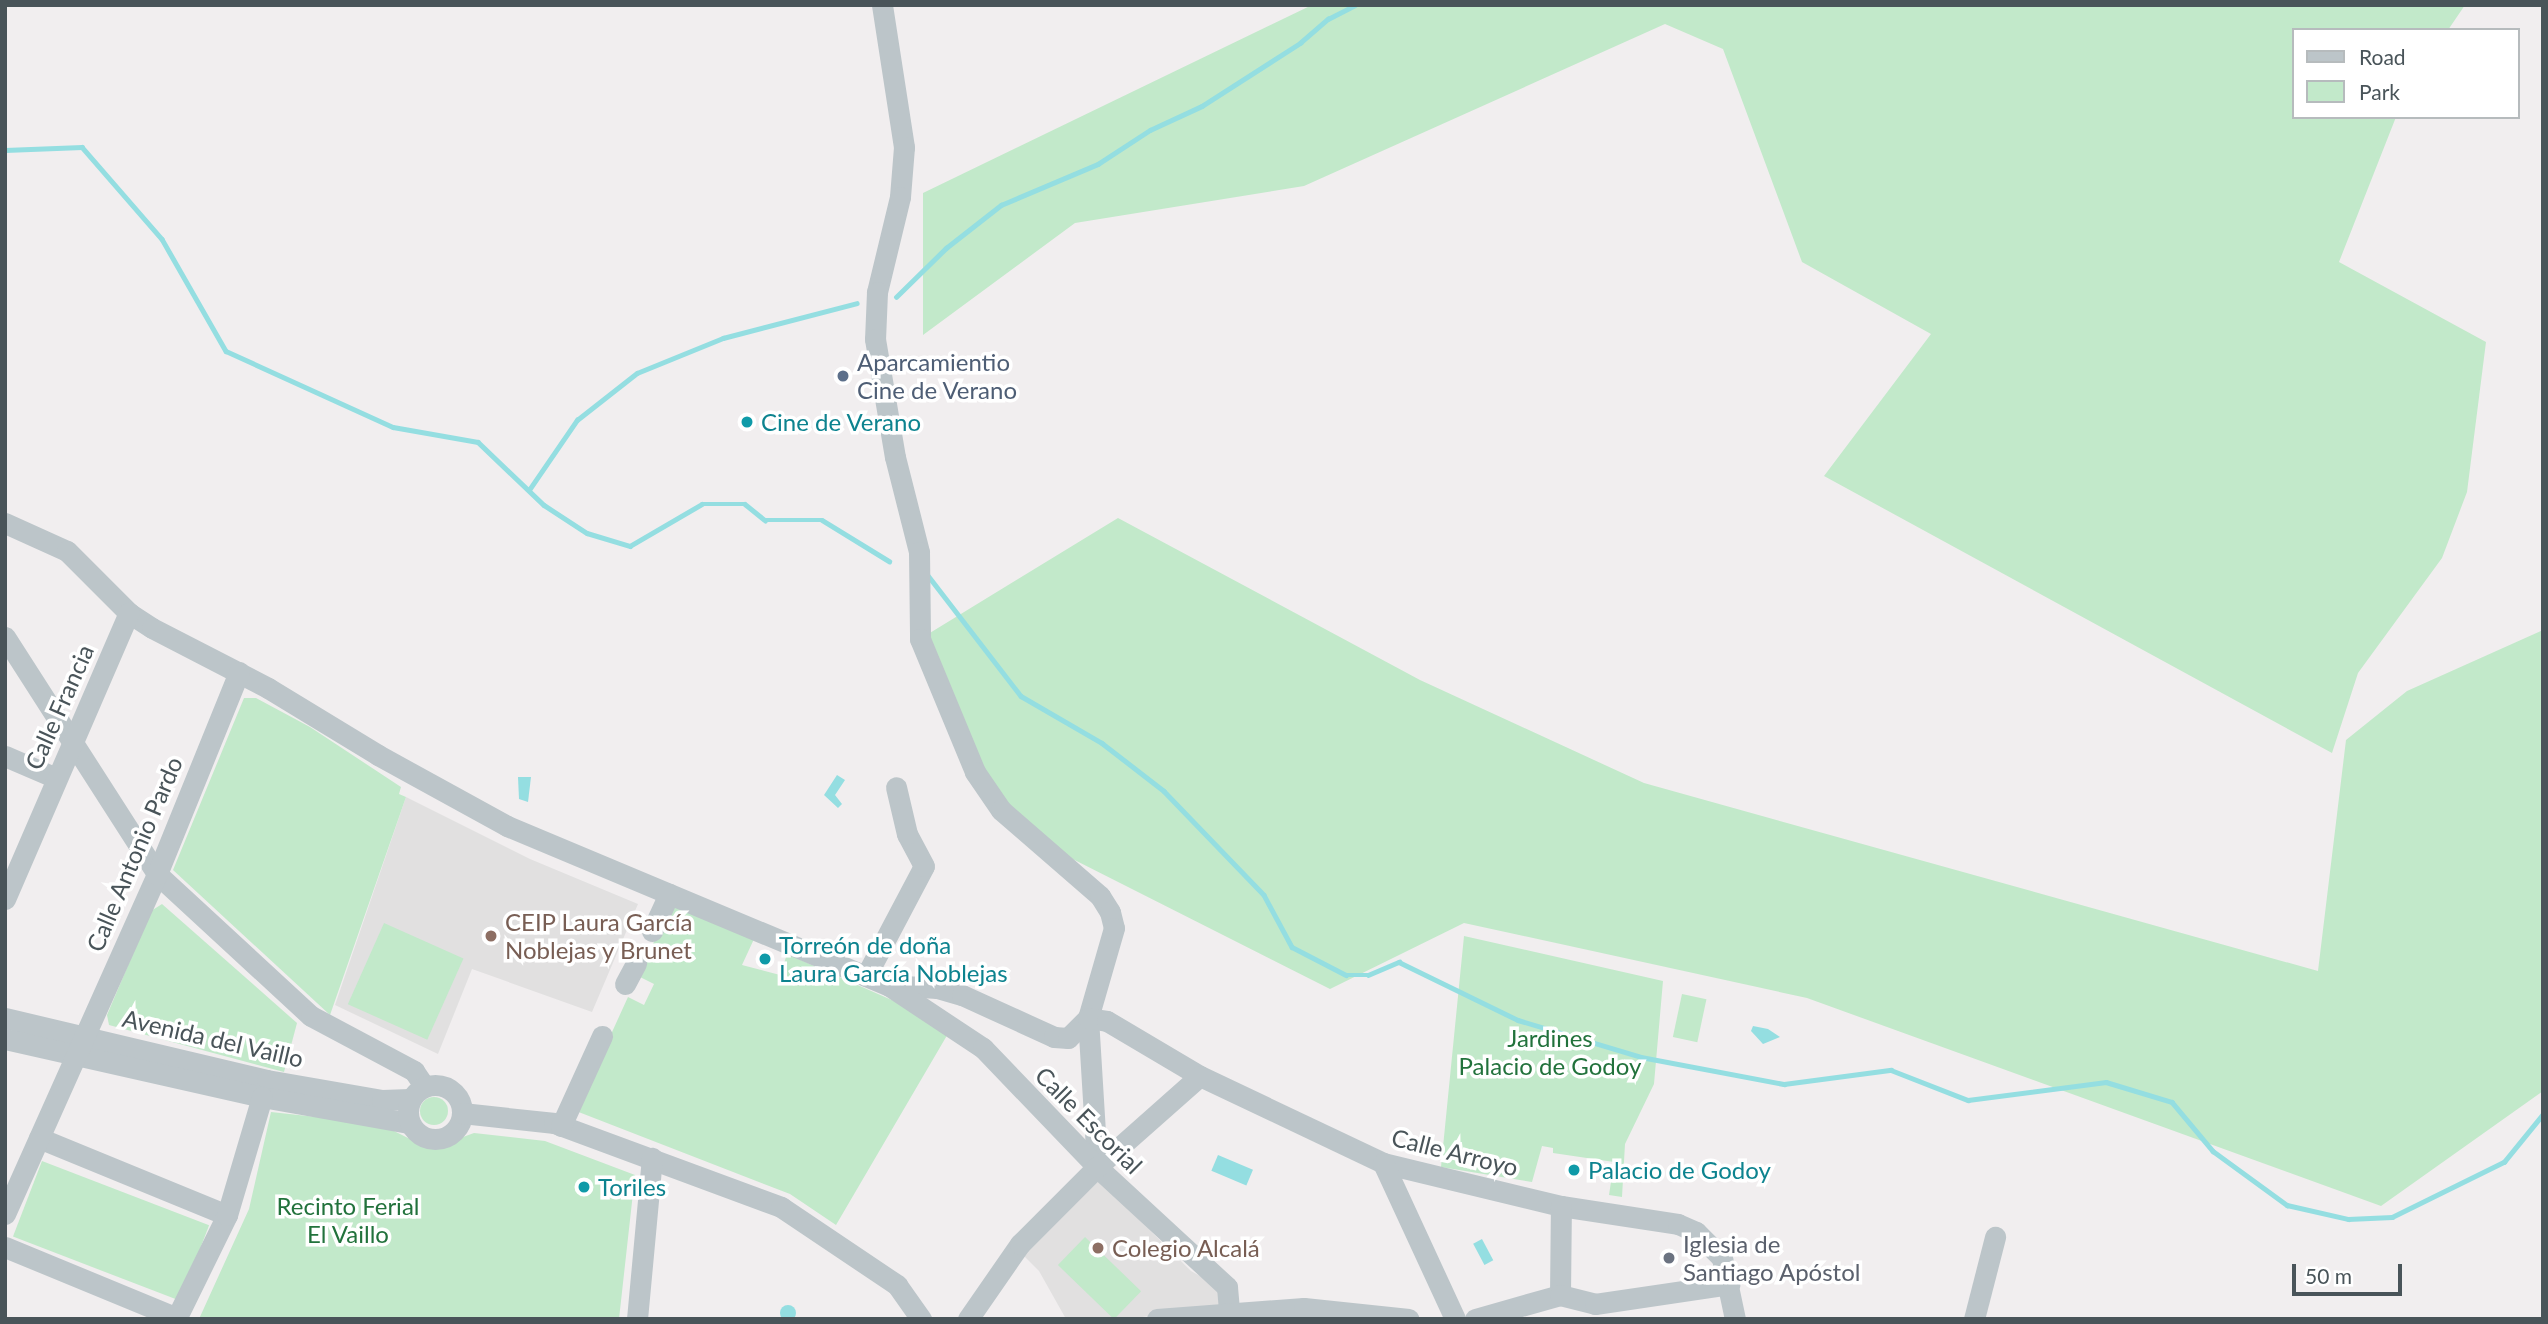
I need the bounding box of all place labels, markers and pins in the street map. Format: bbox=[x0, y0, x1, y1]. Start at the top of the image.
place label: Aparcamientio Cine de Verano bbox=[857, 348, 1018, 404]
marker: Aparcamientio Cine de Verano bbox=[835, 368, 851, 384]
place label: Cine de Verano bbox=[761, 408, 922, 436]
marker: Cine de Verano bbox=[739, 414, 755, 430]
place label: CEIP Laura García Noblejas y Brunet bbox=[505, 908, 693, 964]
marker: CEIP Laura García Noblejas y Brunet bbox=[483, 928, 499, 944]
place label: Torreón de doña Laura García Noblejas bbox=[779, 931, 1008, 987]
marker: Torreón de doña Laura García Noblejas bbox=[757, 951, 773, 967]
place label: Palacio de Godoy bbox=[1588, 1156, 1771, 1184]
marker: Palacio de Godoy bbox=[1566, 1162, 1582, 1178]
place label: Toriles bbox=[598, 1173, 666, 1201]
marker: Toriles bbox=[576, 1179, 592, 1195]
place label: Iglesia de Santiago Apóstol bbox=[1683, 1230, 1861, 1286]
place label: Colegio Alcalá bbox=[1112, 1234, 1261, 1262]
marker: Colegio Alcalá bbox=[1090, 1240, 1106, 1256]
marker: Iglesia de Santiago Apóstol bbox=[1661, 1250, 1677, 1266]

